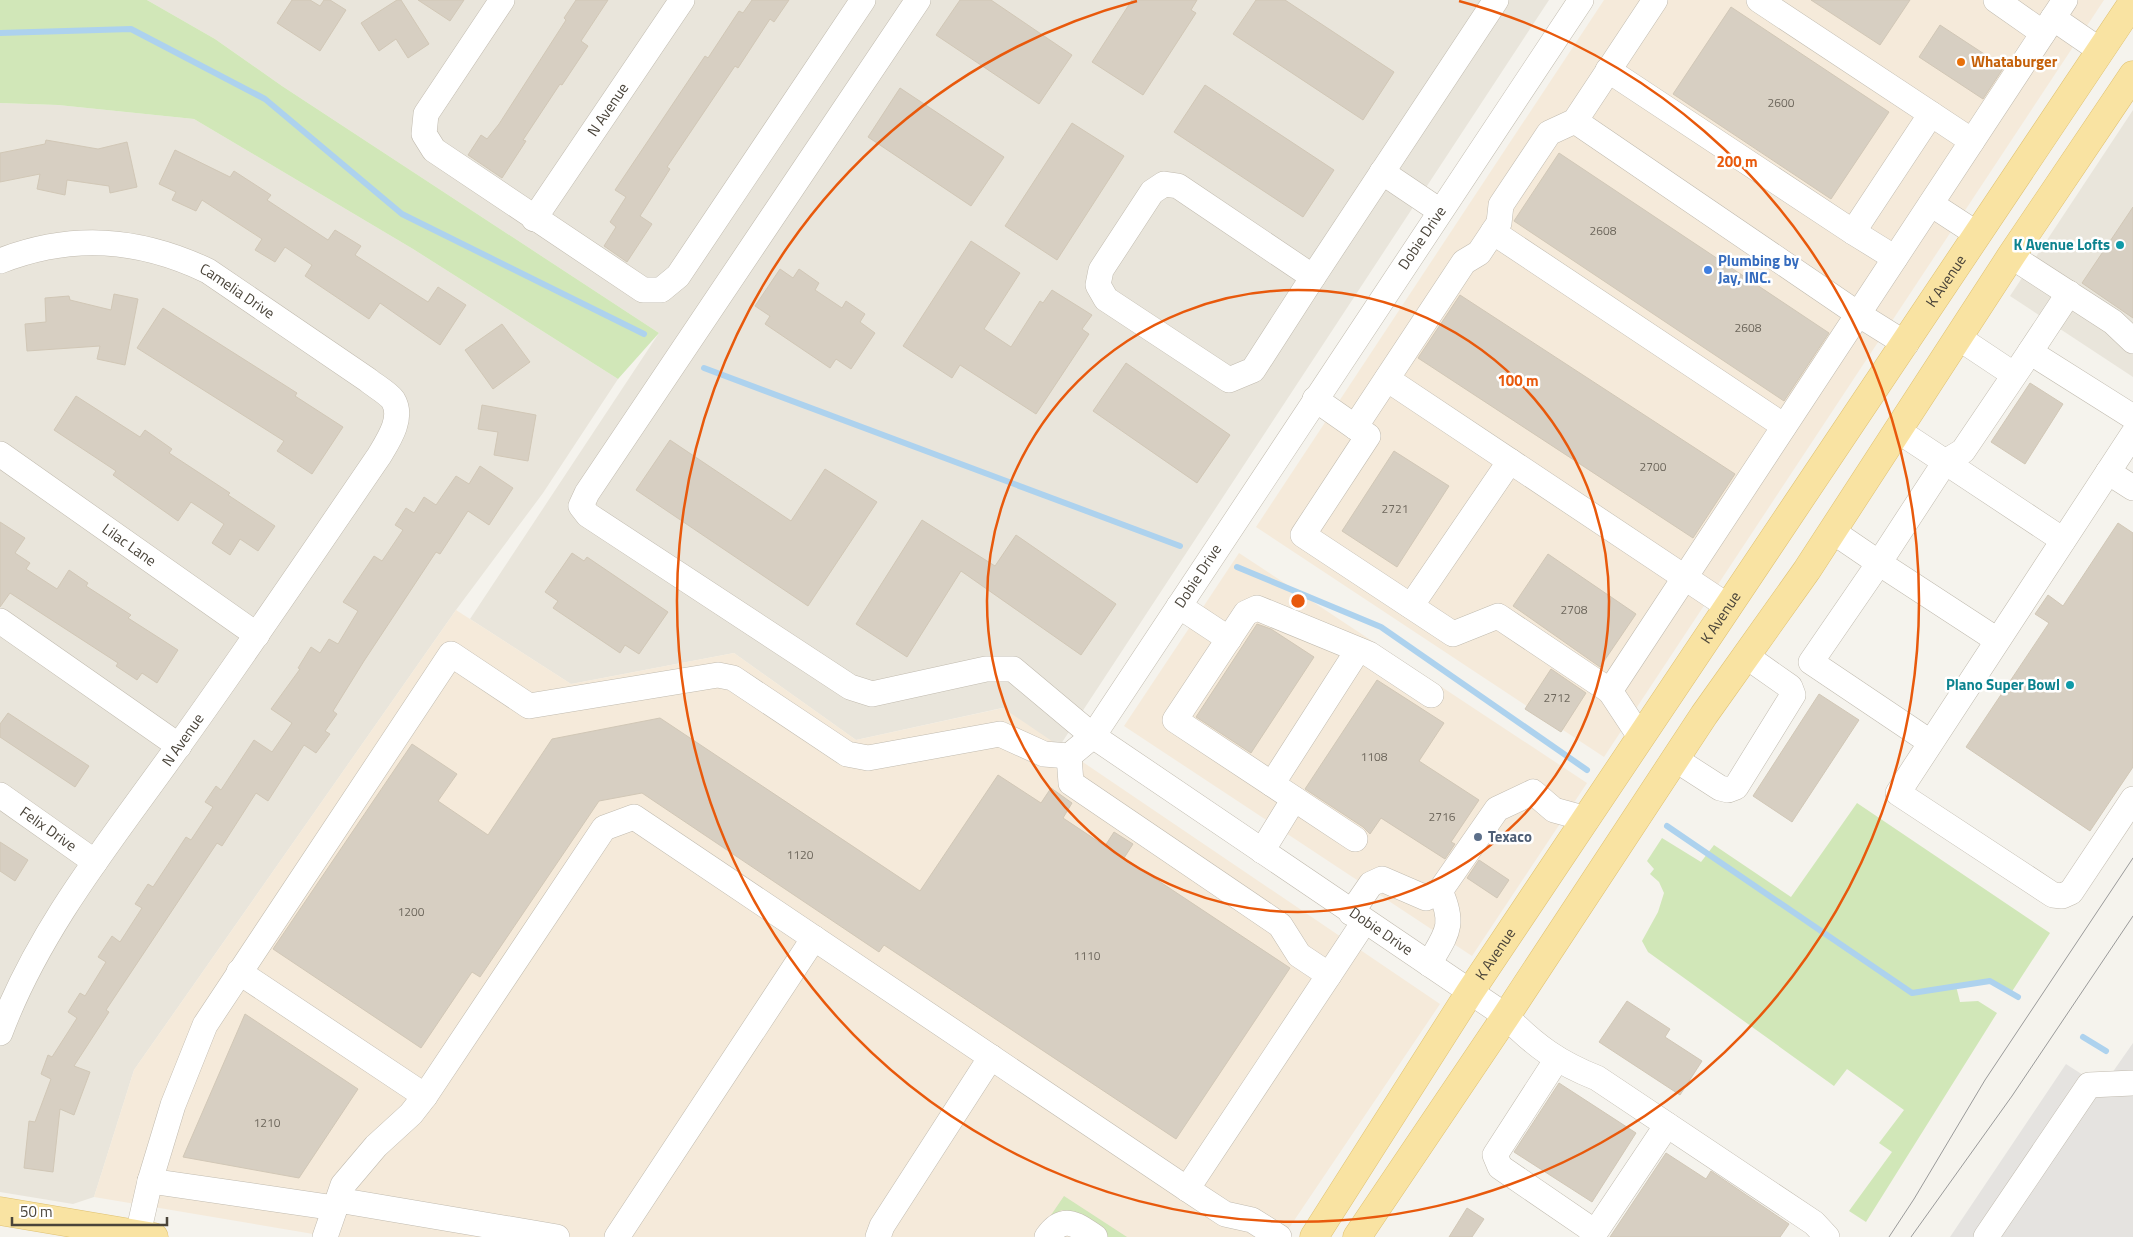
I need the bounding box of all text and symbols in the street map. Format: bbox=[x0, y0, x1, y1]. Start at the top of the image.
place label: Whataburger bbox=[1971, 50, 2058, 73]
marker: Whataburger bbox=[1955, 56, 1967, 68]
street label: N Avenue bbox=[581, 78, 634, 141]
house number: 2600 bbox=[1768, 93, 1795, 112]
text: 200 m bbox=[1716, 150, 1758, 173]
street label: Dobie Drive bbox=[1392, 201, 1451, 274]
house number: 2608 bbox=[1590, 221, 1617, 240]
place label: K Avenue Lofts bbox=[2013, 233, 2110, 256]
marker: K Avenue Lofts bbox=[2114, 239, 2126, 251]
place label: Plumbing by Jay, INC. bbox=[1718, 249, 1799, 289]
street label: K Avenue bbox=[1920, 250, 1972, 312]
street label: Camelia Drive bbox=[196, 257, 280, 324]
marker: Plumbing by Jay, INC. bbox=[1702, 264, 1714, 276]
house number: 2608 bbox=[1735, 318, 1762, 337]
text: 100 m bbox=[1497, 369, 1539, 392]
house number: 2700 bbox=[1640, 457, 1667, 476]
house number: 2721 bbox=[1382, 499, 1408, 518]
street label: Lilac Lane bbox=[98, 517, 161, 572]
street label: Dobie Drive bbox=[1168, 539, 1227, 612]
street label: K Avenue bbox=[1694, 587, 1746, 648]
centre of rings bbox=[1289, 592, 1307, 610]
house number: 2708 bbox=[1561, 600, 1588, 619]
place label: Plano Super Bowl bbox=[1946, 673, 2060, 696]
marker: Plano Super Bowl bbox=[2064, 679, 2076, 691]
house number: 2712 bbox=[1544, 688, 1570, 707]
street label: N Avenue bbox=[156, 708, 209, 771]
house number: 1108 bbox=[1361, 747, 1388, 766]
street label: Felix Drive bbox=[15, 800, 82, 857]
house number: 2716 bbox=[1429, 807, 1456, 826]
place label: Texaco bbox=[1488, 825, 1532, 848]
marker: Texaco bbox=[1472, 831, 1484, 843]
house number: 1120 bbox=[787, 845, 814, 864]
street label: Dobie Drive bbox=[1345, 901, 1418, 961]
house number: 1200 bbox=[398, 902, 425, 921]
street label: K Avenue bbox=[1469, 923, 1521, 985]
house number: 1110 bbox=[1074, 946, 1101, 965]
house number: 1210 bbox=[254, 1113, 281, 1132]
scale bar bbox=[12, 1194, 168, 1226]
text: 50 m bbox=[20, 1200, 53, 1223]

